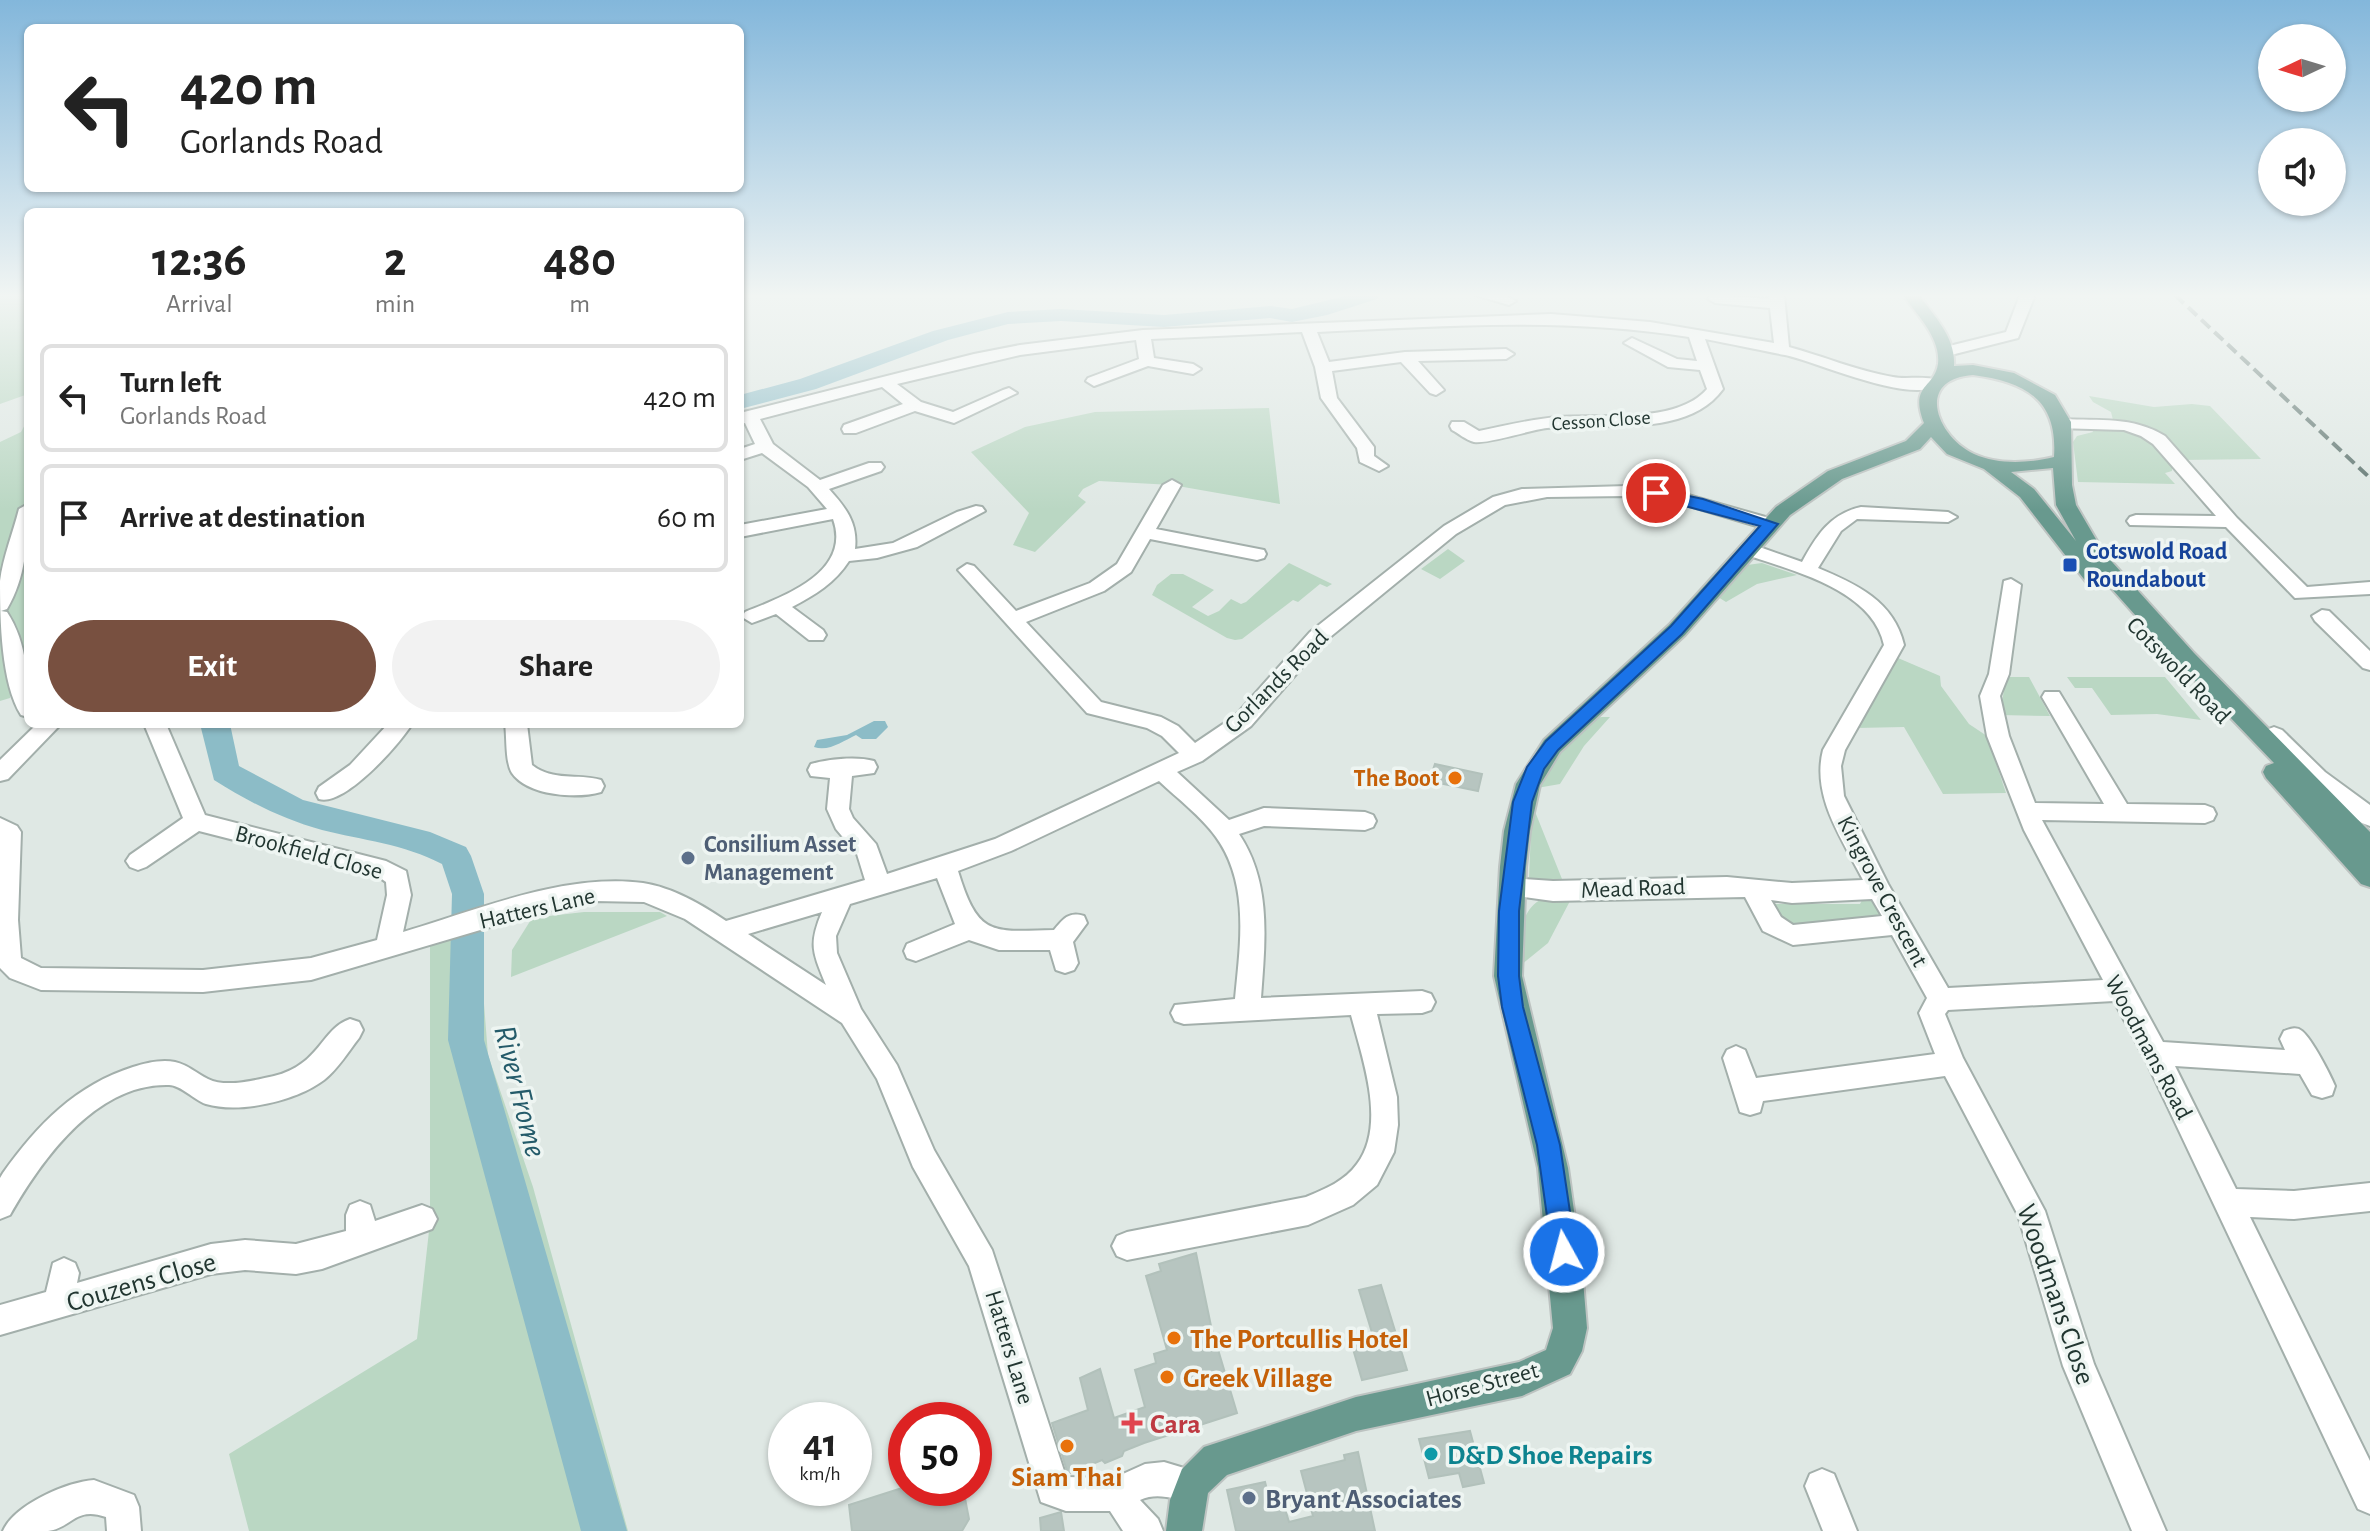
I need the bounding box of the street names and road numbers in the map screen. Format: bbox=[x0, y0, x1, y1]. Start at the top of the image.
street label: Cesson Close bbox=[1551, 408, 1651, 434]
street label: Cotswold Road bbox=[2122, 613, 2235, 729]
street label: Gorlands Road bbox=[1220, 625, 1333, 738]
street label: Kingrove Crescent bbox=[1832, 812, 1932, 971]
street label: Brookfield Close bbox=[232, 822, 385, 884]
street label: Mead Road bbox=[1580, 875, 1686, 903]
street label: Hatters Lane bbox=[477, 884, 597, 934]
street label: Woodmans Road bbox=[2100, 971, 2196, 1123]
street label: Woodmans Close bbox=[2011, 1201, 2099, 1388]
street label: Couzens Close bbox=[64, 1248, 219, 1318]
street label: Hatters Lane bbox=[980, 1287, 1038, 1407]
street label: Horse Street bbox=[1423, 1358, 1542, 1412]

